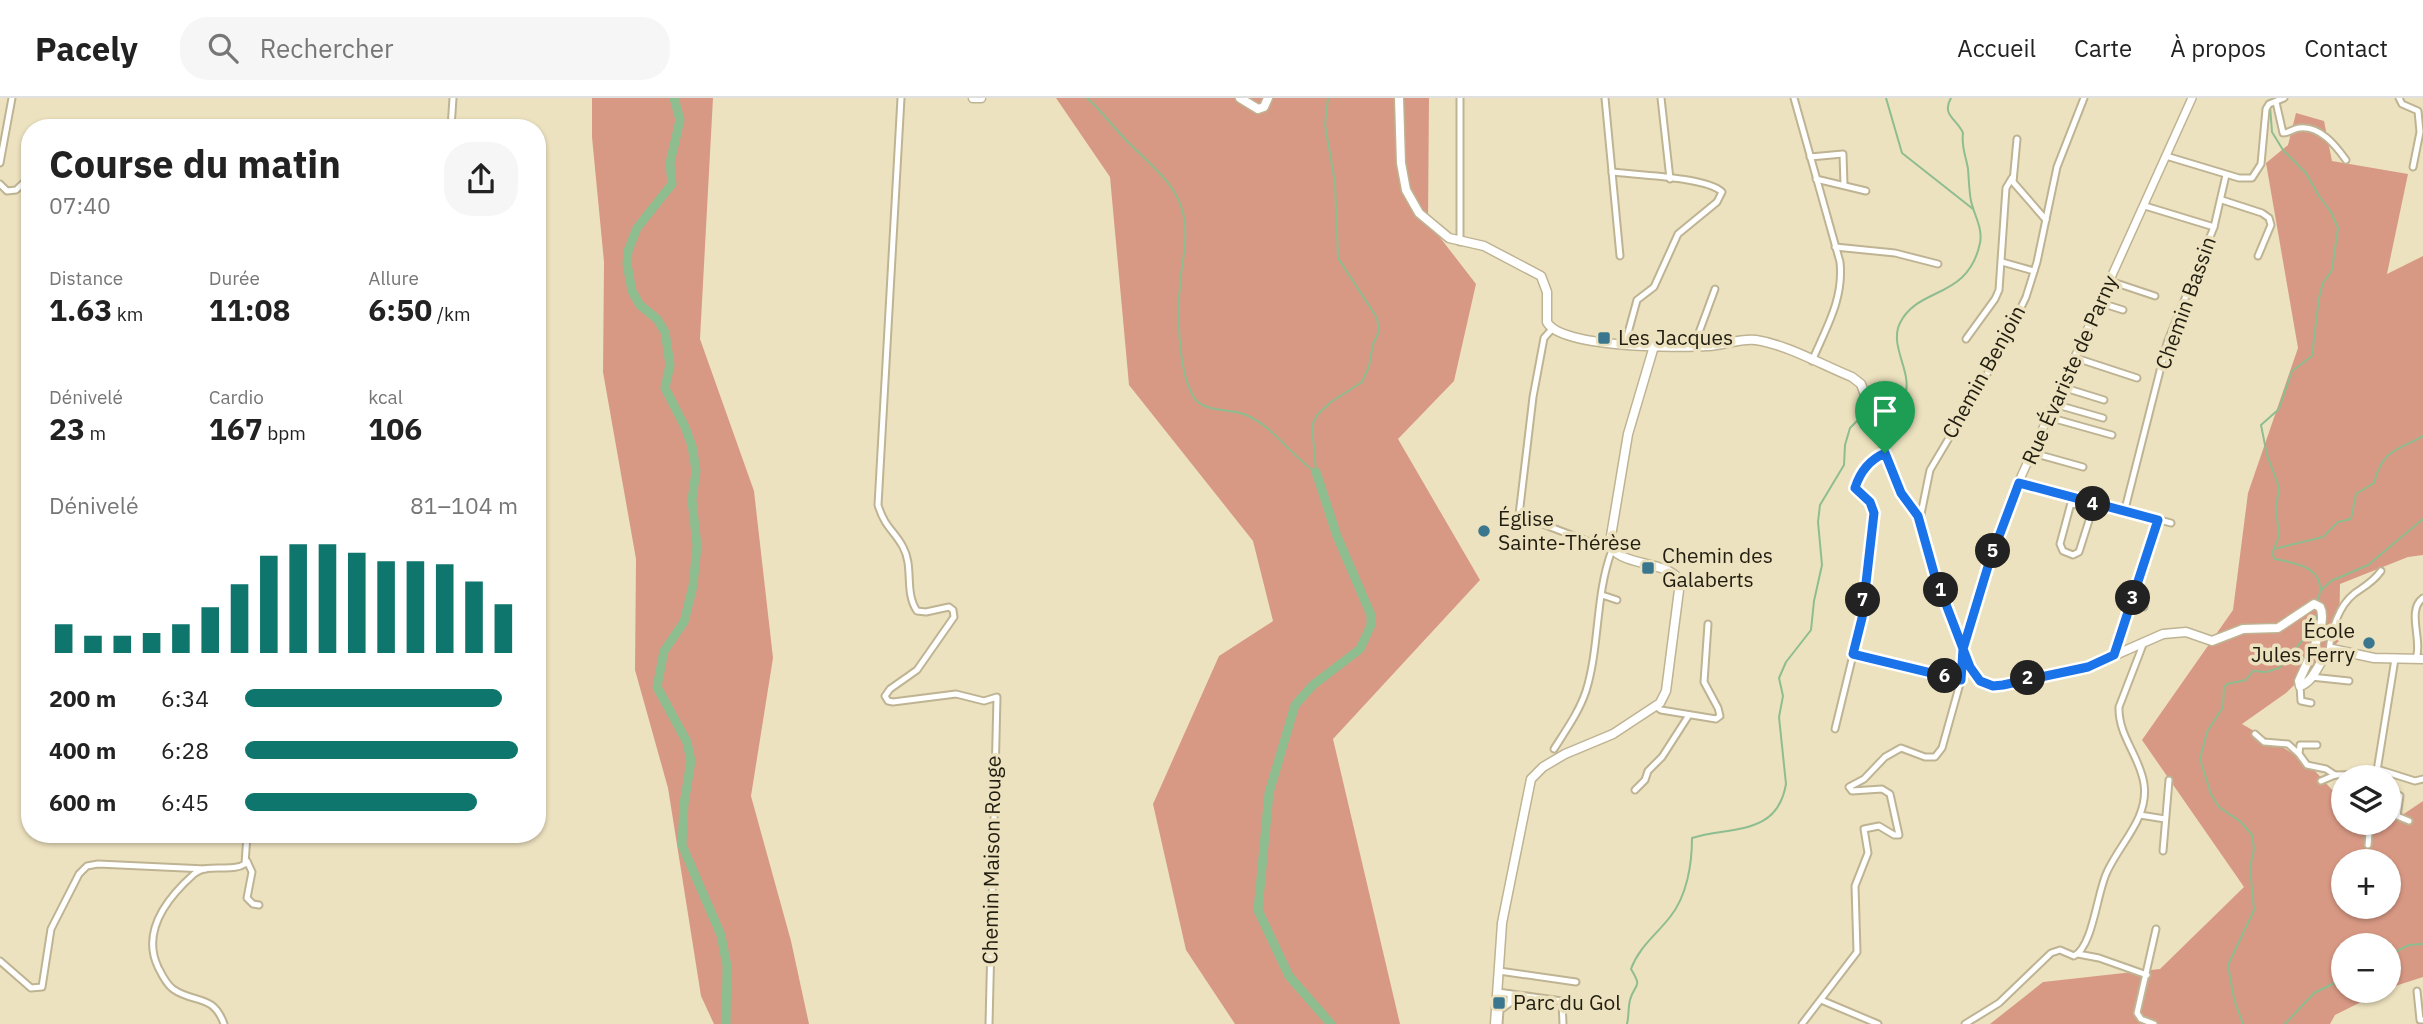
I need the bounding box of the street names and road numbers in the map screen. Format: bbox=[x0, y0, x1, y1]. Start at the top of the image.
street label: Chemin Bassin bbox=[2148, 232, 2222, 373]
street label: Rue Évariste de Parny bbox=[2015, 270, 2124, 469]
street label: Chemin Benjoin bbox=[1935, 300, 2031, 443]
street label: Chemin Maison Rouge bbox=[975, 755, 1007, 965]

